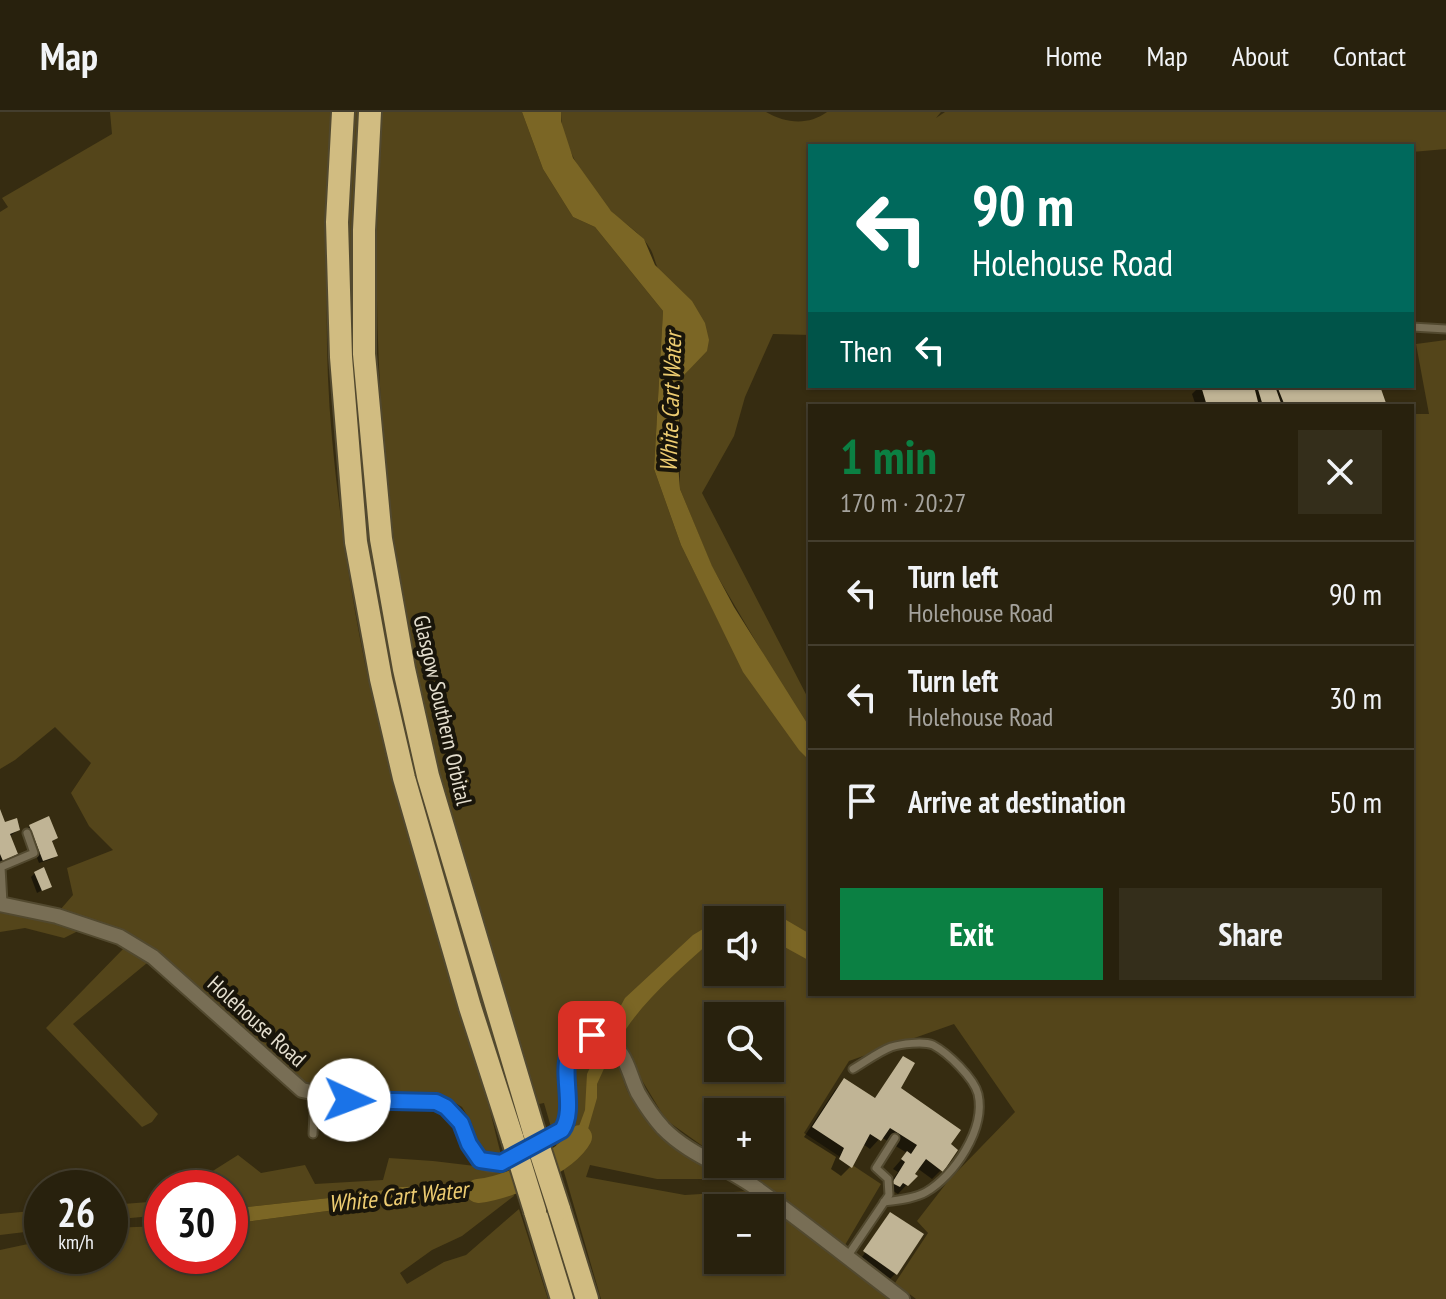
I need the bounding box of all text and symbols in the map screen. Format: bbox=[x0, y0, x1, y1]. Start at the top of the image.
text: Map bbox=[40, 31, 98, 80]
text: Home bbox=[1046, 37, 1102, 74]
text: Map bbox=[1146, 37, 1188, 74]
text: About bbox=[1232, 37, 1289, 74]
text: Contact bbox=[1333, 37, 1406, 74]
text: 90 m bbox=[972, 169, 1074, 241]
icon: left bbox=[840, 176, 944, 280]
text: Holehouse Road bbox=[972, 239, 1173, 286]
water label: White Cart Water bbox=[653, 328, 689, 472]
icon: left bbox=[908, 328, 952, 372]
text: Then bbox=[840, 331, 892, 370]
text: 1 min bbox=[840, 425, 937, 487]
button: close bbox=[1298, 430, 1382, 514]
text: 170 m · 20:27 bbox=[840, 486, 966, 519]
text: Turn left bbox=[908, 557, 998, 596]
icon: left bbox=[840, 571, 884, 615]
text: 90 m bbox=[1329, 574, 1382, 613]
text: Holehouse Road bbox=[908, 596, 1053, 629]
street label: Glasgow Southern Orbital bbox=[408, 612, 479, 809]
text: Turn left bbox=[908, 661, 998, 700]
icon: left bbox=[840, 675, 884, 719]
text: 30 m bbox=[1329, 678, 1382, 717]
text: Holehouse Road bbox=[908, 700, 1053, 733]
icon: arrive bbox=[840, 779, 884, 823]
text: Arrive at destination bbox=[908, 782, 1126, 821]
text: 50 m bbox=[1329, 782, 1382, 821]
button: Exit bbox=[840, 888, 1103, 980]
button: Share bbox=[1119, 888, 1382, 980]
map controls bbox=[704, 906, 784, 1274]
button: sound bbox=[704, 906, 784, 986]
street label: Holehouse Road bbox=[202, 969, 312, 1073]
pin bbox=[558, 1001, 626, 1069]
button: search bbox=[704, 1002, 784, 1082]
icon: arrive bbox=[570, 1013, 614, 1057]
position arrow bbox=[307, 1058, 391, 1142]
button: + bbox=[704, 1098, 784, 1178]
speed limit sign: 30 bbox=[144, 1170, 248, 1274]
water label: White Cart Water bbox=[327, 1173, 473, 1219]
text: 26 bbox=[57, 1186, 95, 1238]
button: − bbox=[704, 1194, 784, 1274]
text: km/h bbox=[58, 1229, 94, 1255]

